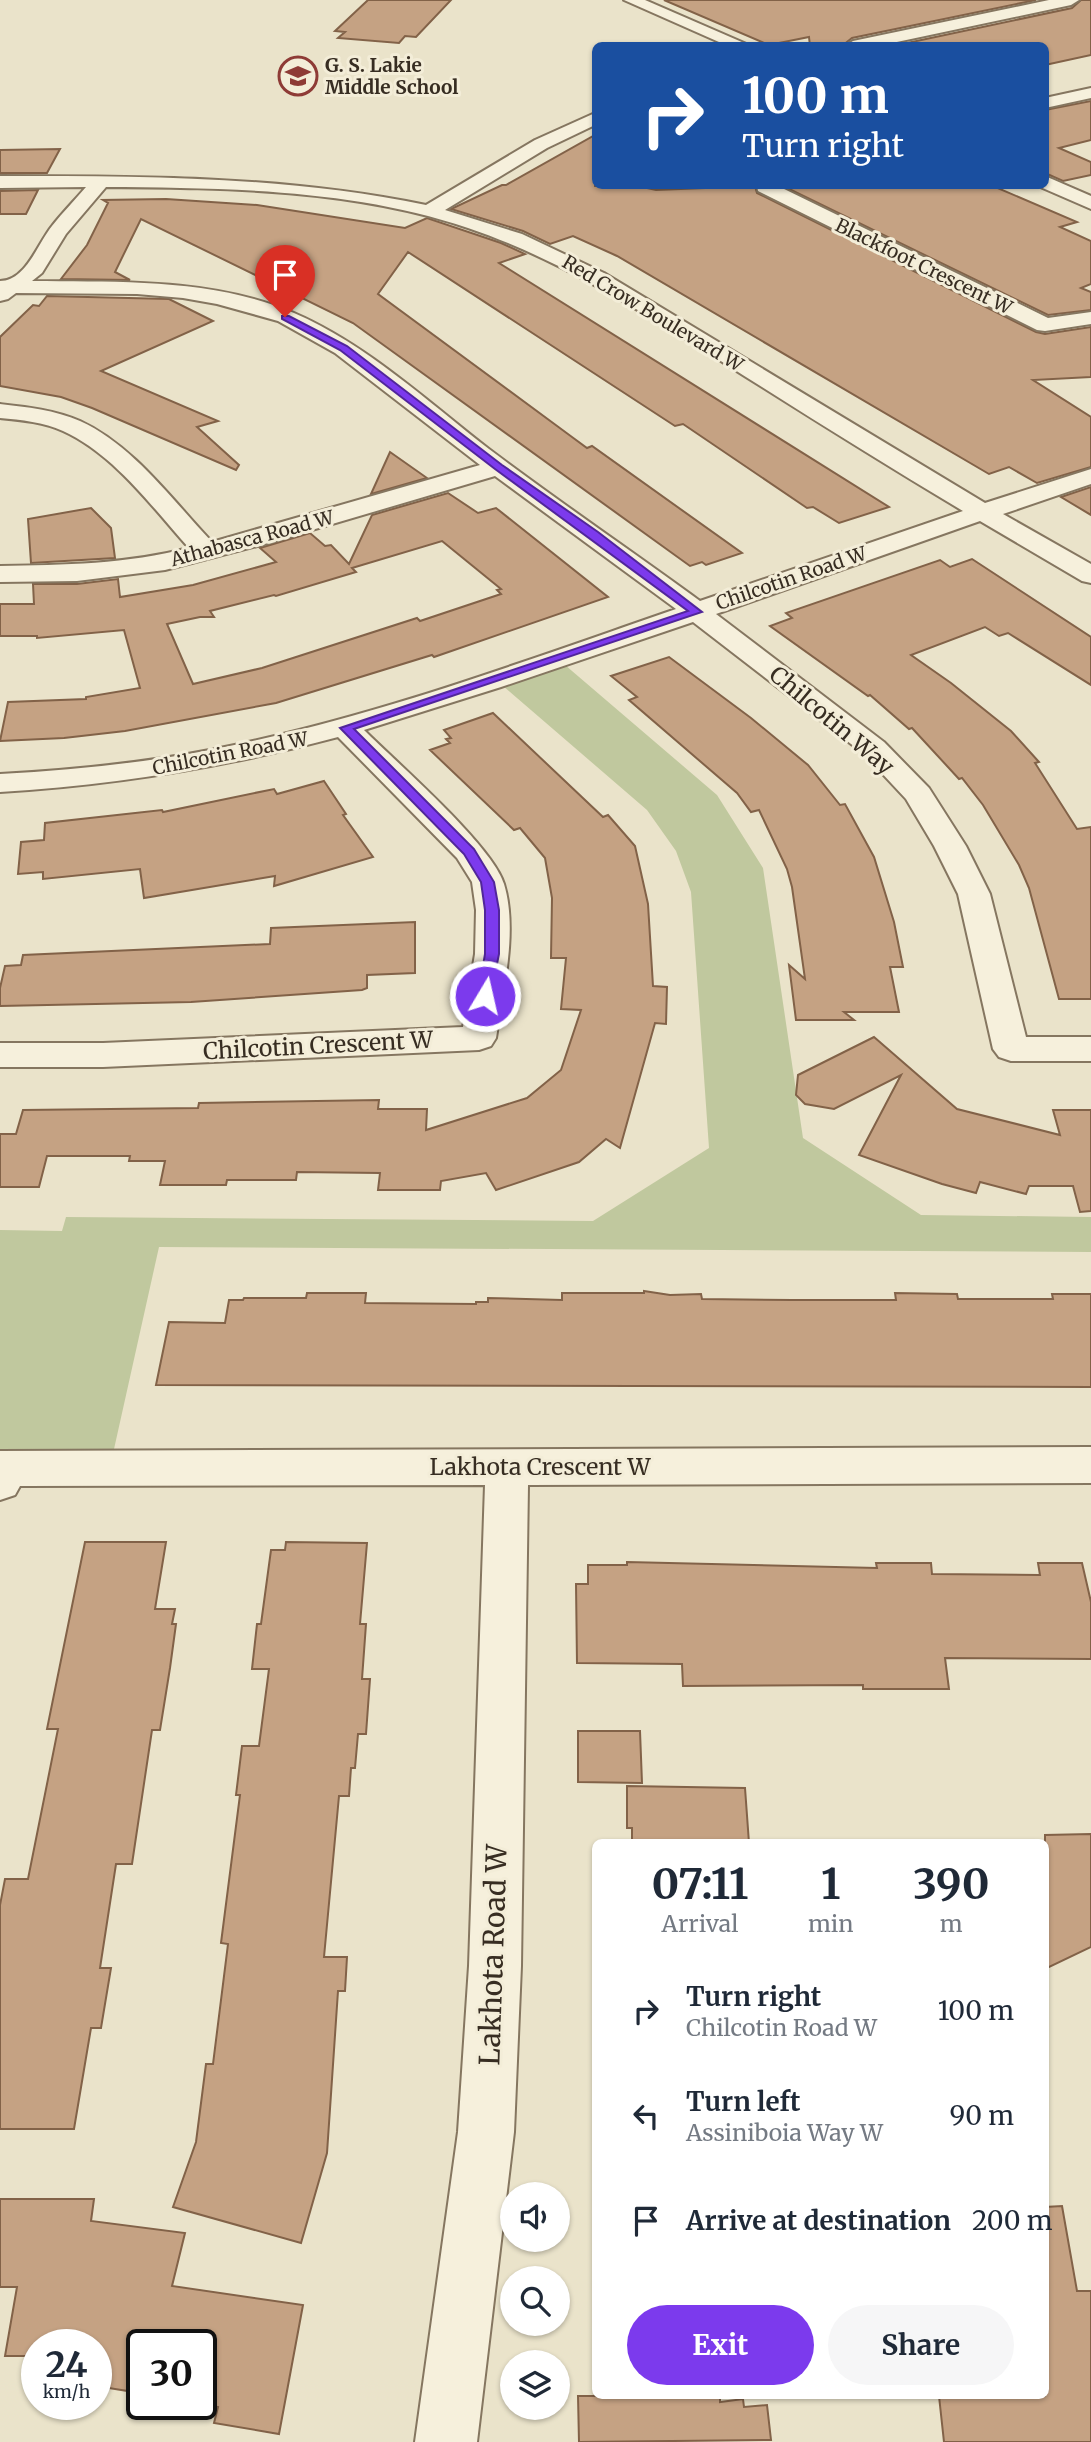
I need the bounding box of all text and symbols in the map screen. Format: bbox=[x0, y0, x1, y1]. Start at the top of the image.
place label: G. S. Lakie Middle School bbox=[325, 53, 458, 99]
school or university icon: G. S. Lakie Middle School bbox=[277, 55, 319, 97]
text: 100 m bbox=[742, 65, 889, 126]
icon: right bbox=[627, 70, 718, 161]
text: Turn right bbox=[742, 126, 904, 166]
street label: Blackfoot Crescent W bbox=[832, 213, 1017, 320]
pin bbox=[255, 245, 315, 317]
street label: Red Crow Boulevard W bbox=[558, 249, 749, 377]
icon: arrive bbox=[266, 256, 304, 294]
street label: Athabasca Road W bbox=[167, 504, 337, 572]
street label: Chilcotin Road W bbox=[713, 541, 870, 615]
street label: Chilcotin Way bbox=[764, 659, 901, 781]
street label: Chilcotin Road W bbox=[150, 726, 311, 780]
position arrow bbox=[448, 959, 522, 1033]
street label: Chilcotin Crescent W bbox=[202, 1024, 435, 1066]
street label: Lakhota Crescent W bbox=[430, 1452, 652, 1481]
street label: Lakhota Road W bbox=[471, 1843, 515, 2066]
text: 07:11 bbox=[651, 1858, 749, 1910]
text: 1 bbox=[821, 1858, 840, 1910]
text: 390 bbox=[913, 1858, 990, 1910]
text: Arrival bbox=[662, 1909, 738, 1938]
text: min bbox=[808, 1909, 854, 1938]
text: m bbox=[940, 1909, 963, 1938]
text: Turn right bbox=[686, 1980, 821, 2013]
icon: right bbox=[627, 1992, 665, 2030]
text: 100 m bbox=[938, 1994, 1014, 2027]
text: Chilcotin Road W bbox=[686, 2013, 877, 2042]
text: Turn left bbox=[686, 2085, 800, 2118]
icon: left bbox=[627, 2097, 665, 2135]
text: 90 m bbox=[950, 2099, 1014, 2132]
text: Assiniboia Way W bbox=[686, 2118, 883, 2147]
map controls bbox=[500, 2182, 570, 2420]
button: sound bbox=[500, 2182, 570, 2252]
icon: arrive bbox=[627, 2202, 665, 2240]
text: Arrive at destination bbox=[686, 2204, 951, 2237]
text: 200 m bbox=[972, 2204, 1053, 2237]
button: search bbox=[500, 2266, 570, 2336]
button: Exit bbox=[627, 2305, 814, 2385]
button: Share bbox=[828, 2305, 1014, 2385]
speed limit sign: 30 bbox=[126, 2329, 217, 2420]
text: 24 bbox=[45, 2343, 88, 2387]
button: layers bbox=[500, 2350, 570, 2420]
text: km/h bbox=[43, 2380, 90, 2403]

